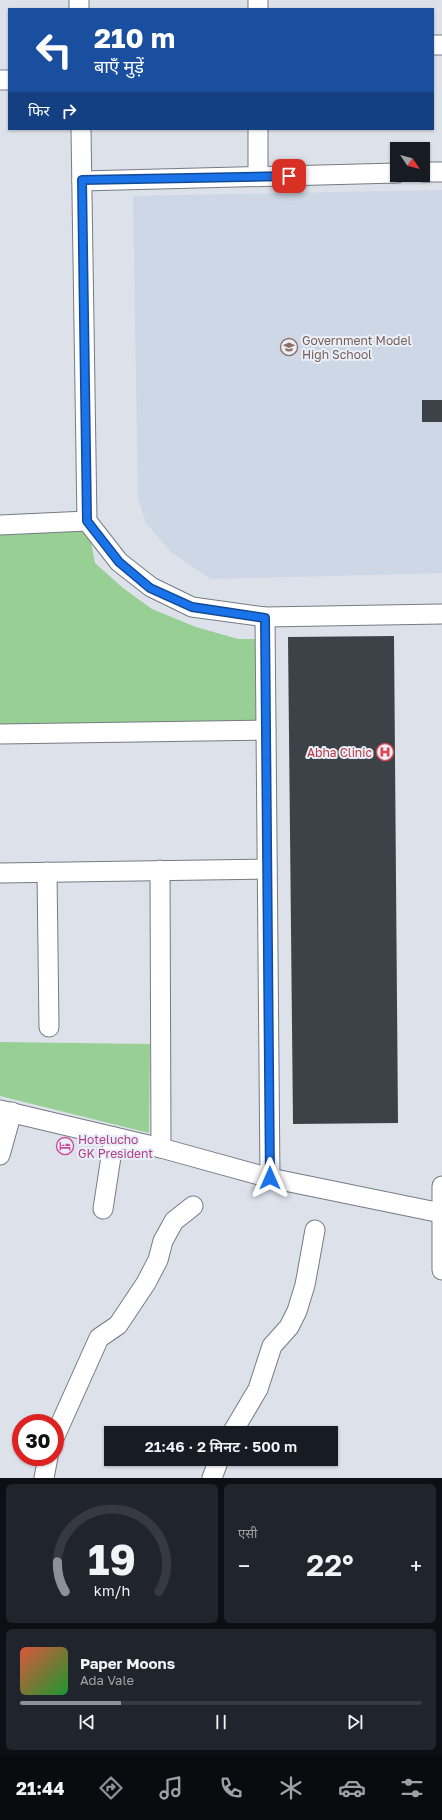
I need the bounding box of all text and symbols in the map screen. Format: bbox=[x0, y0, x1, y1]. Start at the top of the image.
text: 210 m bbox=[94, 21, 175, 54]
icon: left bbox=[28, 24, 80, 76]
text: बाएँ मुड़ें bbox=[94, 55, 144, 77]
icon: right bbox=[58, 100, 80, 122]
text: फिर bbox=[28, 101, 50, 119]
north arrow bbox=[390, 142, 430, 182]
map controls bbox=[390, 142, 430, 182]
pin bbox=[272, 159, 306, 193]
icon: arrive bbox=[278, 165, 300, 187]
place label: Government Model High School bbox=[302, 333, 411, 362]
school or university icon: Government Model High School bbox=[279, 337, 299, 357]
hospital icon: Abha Clinic bbox=[375, 742, 395, 762]
place label: Abha Clinic bbox=[307, 745, 372, 760]
place label: Hotelucho GK President bbox=[78, 1132, 153, 1161]
hotel icon: Hotelucho GK President bbox=[55, 1136, 75, 1156]
position arrow bbox=[249, 1157, 291, 1199]
speed limit sign: 30 bbox=[12, 1414, 64, 1466]
text: 21:46 · 2 मिनट · 500 m bbox=[145, 1437, 297, 1455]
text: एसी bbox=[238, 1525, 257, 1541]
text: 19 bbox=[88, 1533, 136, 1583]
text: 22° bbox=[306, 1547, 354, 1583]
text: − bbox=[238, 1552, 250, 1579]
text: + bbox=[410, 1552, 422, 1579]
text: km/h bbox=[94, 1581, 130, 1598]
text: Paper Moons bbox=[80, 1654, 175, 1672]
text: Ada Vale bbox=[80, 1672, 134, 1688]
icon: previous bbox=[76, 1711, 98, 1733]
icon: pause bbox=[210, 1711, 232, 1733]
icon: next bbox=[344, 1711, 366, 1733]
icon: directions bbox=[97, 1774, 125, 1802]
icon: music bbox=[157, 1774, 185, 1802]
icon: phone bbox=[217, 1774, 245, 1802]
icon: climate bbox=[277, 1774, 305, 1802]
icon: car bbox=[338, 1774, 366, 1802]
icon: filters bbox=[398, 1774, 426, 1802]
text: 21:44 bbox=[16, 1777, 65, 1799]

